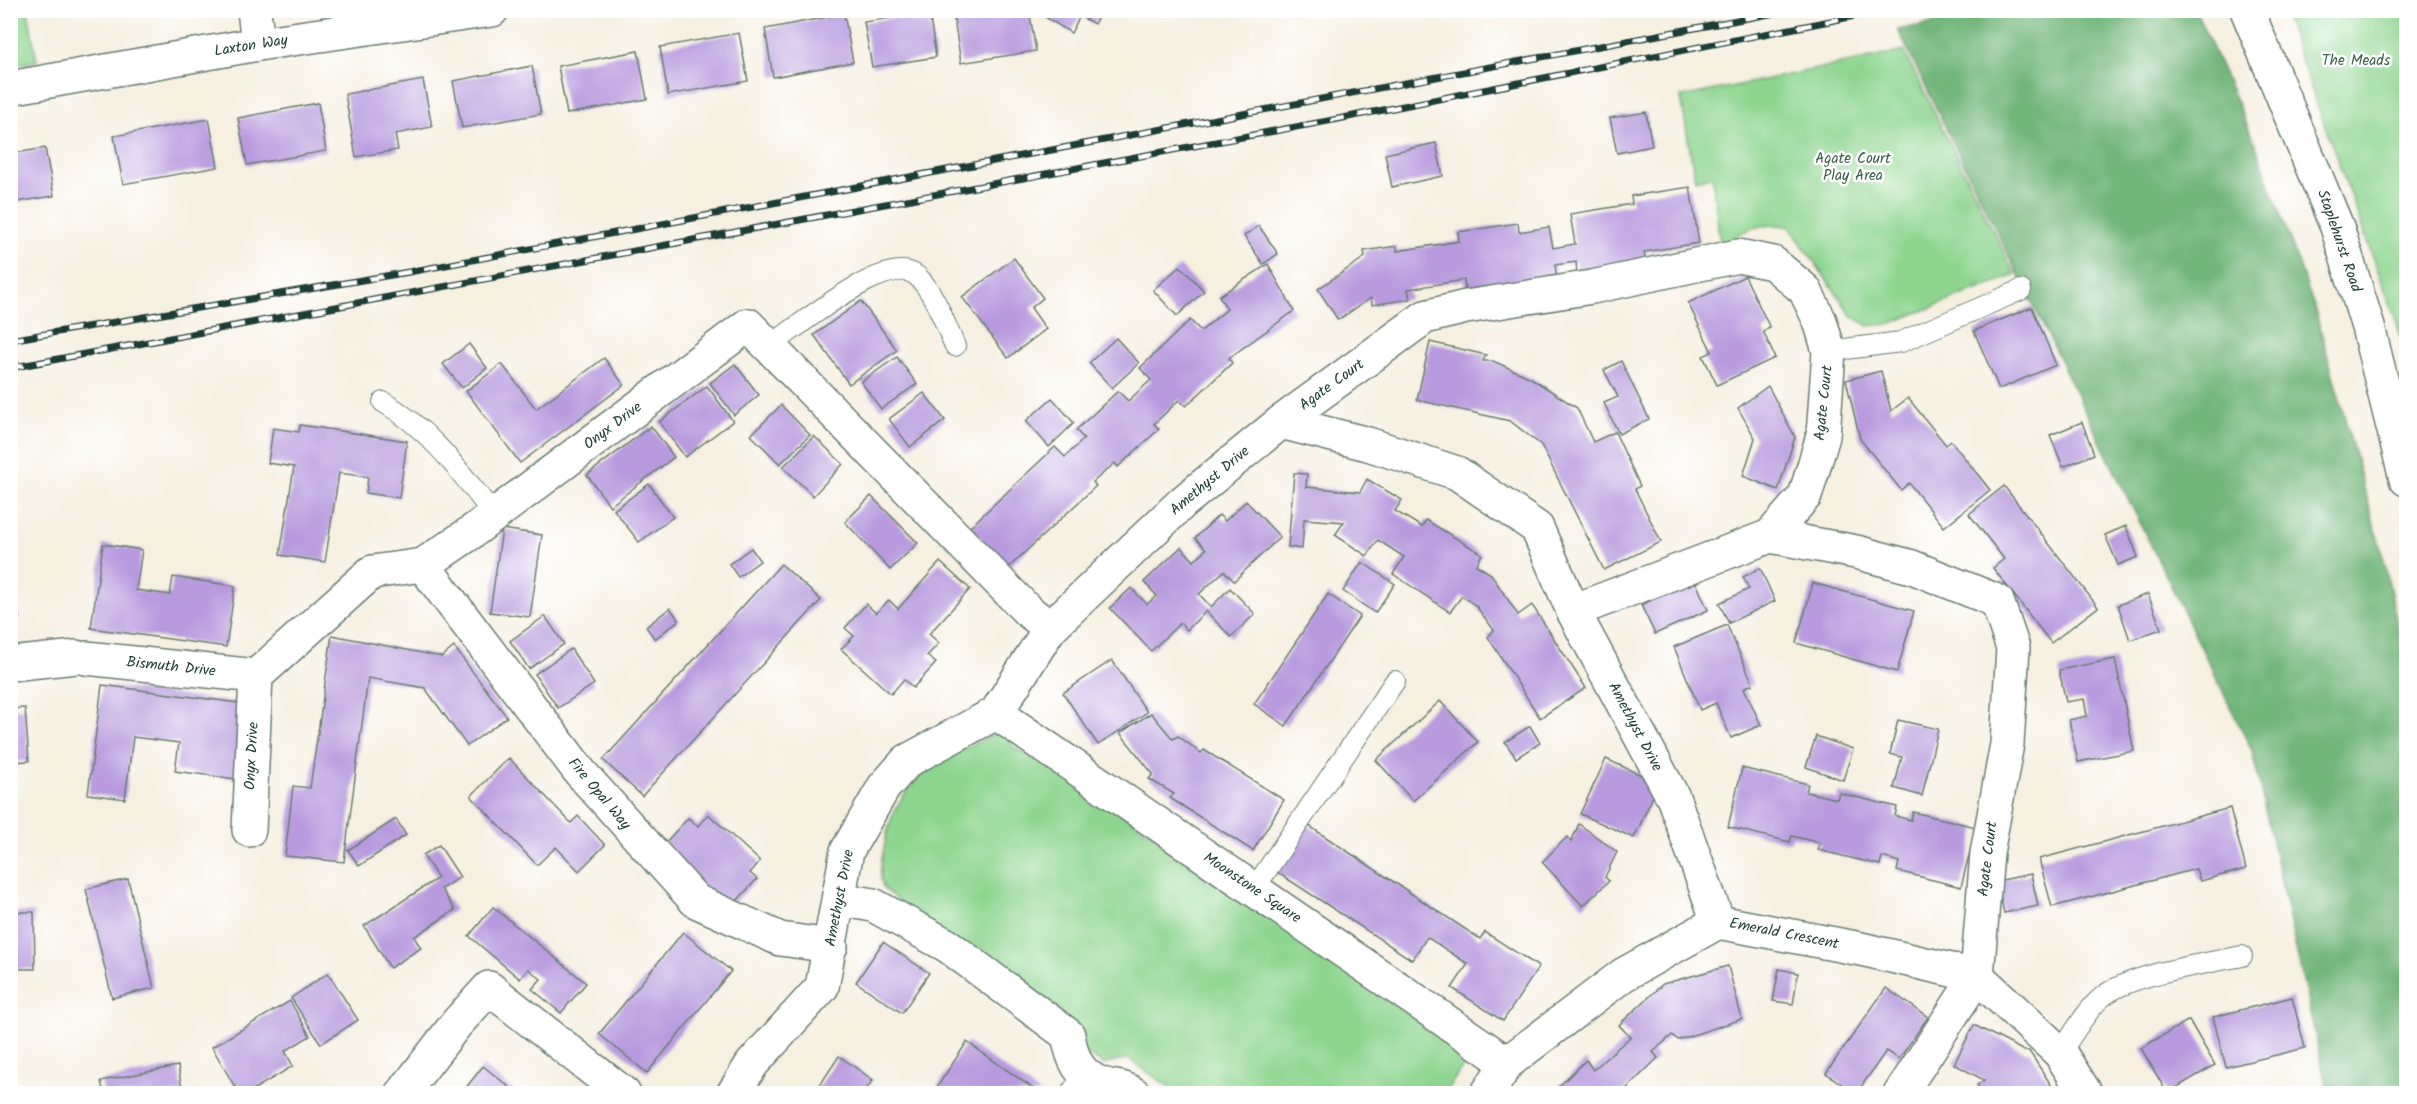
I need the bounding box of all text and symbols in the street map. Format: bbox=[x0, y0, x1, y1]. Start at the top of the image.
street label: Laxton Way bbox=[213, 28, 290, 64]
park label: The Meads bbox=[2322, 49, 2391, 73]
park label: Agate Court Play Area bbox=[1815, 147, 1891, 188]
street label: Staplehurst Road bbox=[2310, 187, 2368, 296]
street label: Agate Court bbox=[1294, 353, 1370, 417]
street label: Agate Court bbox=[1808, 364, 1840, 442]
street label: Onyx Drive bbox=[579, 396, 648, 456]
street label: Amethyst Drive bbox=[1165, 440, 1256, 522]
street label: Bismuth Drive bbox=[125, 650, 217, 684]
street label: Amethyst Drive bbox=[1601, 678, 1669, 776]
street label: Onyx Drive bbox=[238, 721, 266, 791]
street label: Fire Opal Way bbox=[562, 753, 637, 836]
street label: Agate Court bbox=[1971, 820, 2005, 898]
street label: Moonstone Square bbox=[1198, 846, 1306, 930]
street label: Amethyst Drive bbox=[819, 847, 861, 948]
street label: Emerald Crescent bbox=[1727, 912, 1841, 956]

